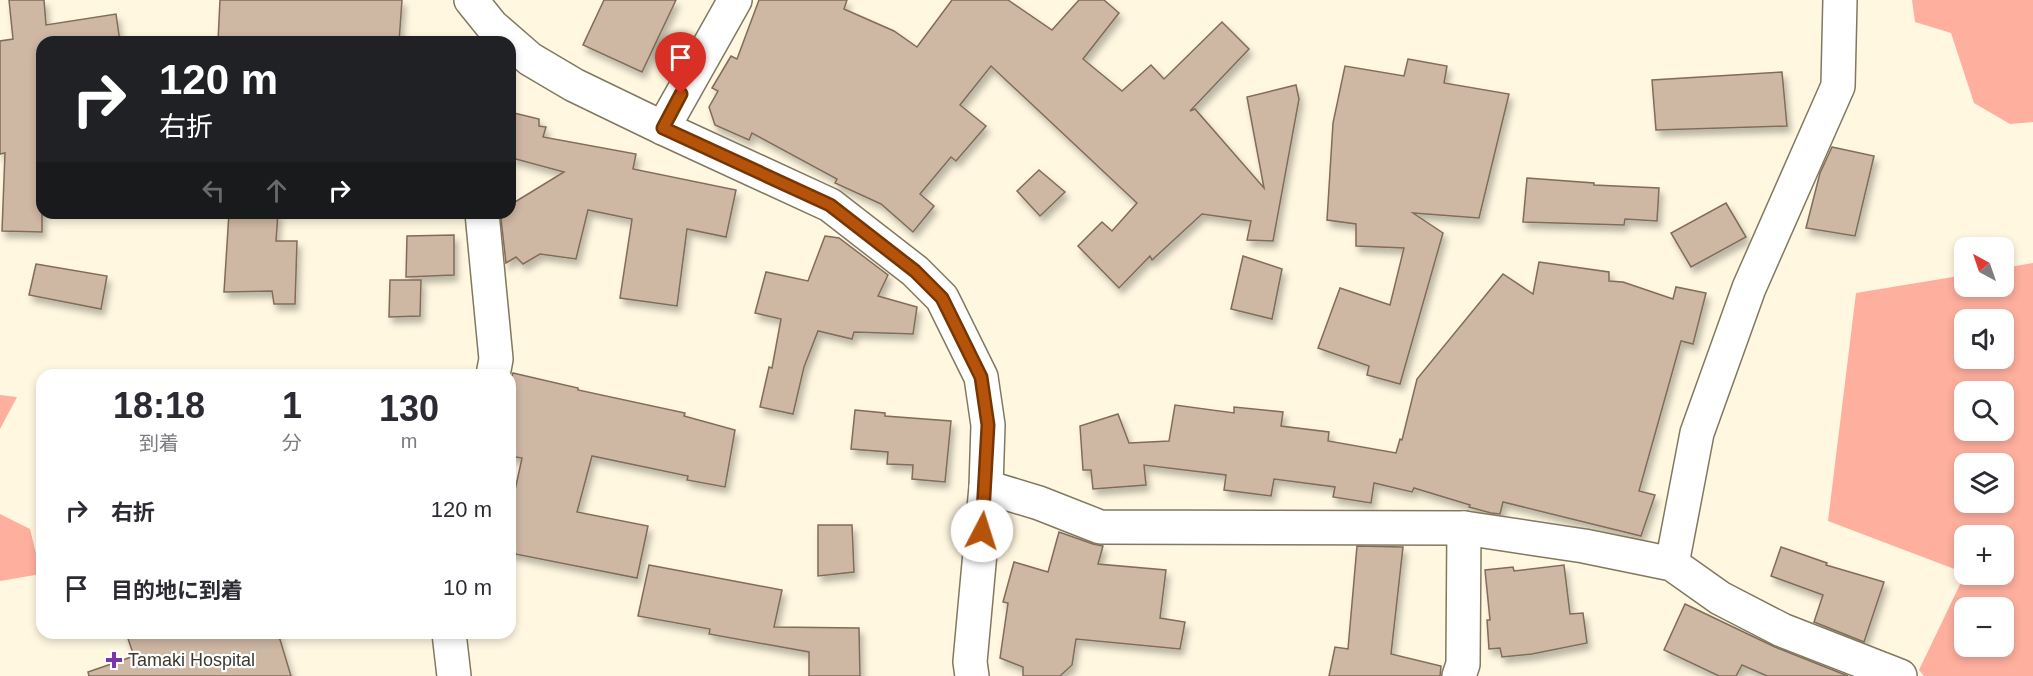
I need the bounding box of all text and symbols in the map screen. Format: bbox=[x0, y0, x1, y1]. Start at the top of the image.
pin bbox=[655, 32, 706, 94]
icon: arrive bbox=[664, 41, 697, 74]
text: 120 m bbox=[159, 56, 278, 103]
icon: right bbox=[60, 60, 138, 138]
text: 右折 bbox=[159, 112, 213, 142]
icon: left bbox=[197, 174, 230, 207]
icon: ahead bbox=[260, 174, 293, 207]
icon: right bbox=[323, 174, 356, 207]
north arrow bbox=[1954, 237, 2014, 297]
map controls bbox=[1954, 237, 2014, 657]
button: sound bbox=[1954, 309, 2014, 369]
button: search bbox=[1954, 381, 2014, 441]
text: 18:18 bbox=[113, 385, 205, 426]
text: 1 bbox=[282, 385, 302, 426]
text: 130 bbox=[379, 388, 439, 429]
text: m bbox=[401, 430, 417, 452]
text: 到着 bbox=[139, 432, 179, 454]
text: 分 bbox=[282, 432, 302, 454]
button: layers bbox=[1954, 453, 2014, 513]
icon: right bbox=[60, 494, 93, 527]
text: 120 m bbox=[431, 497, 492, 522]
position arrow bbox=[950, 499, 1014, 563]
text: 右折 bbox=[111, 500, 155, 525]
button: + bbox=[1954, 525, 2014, 585]
icon: arrive bbox=[60, 572, 93, 605]
text: 10 m bbox=[443, 575, 492, 600]
text: 目的地に到着 bbox=[111, 578, 243, 603]
button: − bbox=[1954, 597, 2014, 657]
place label: Tamaki Hospital bbox=[128, 650, 255, 670]
marker: Tamaki Hospital bbox=[105, 651, 123, 669]

